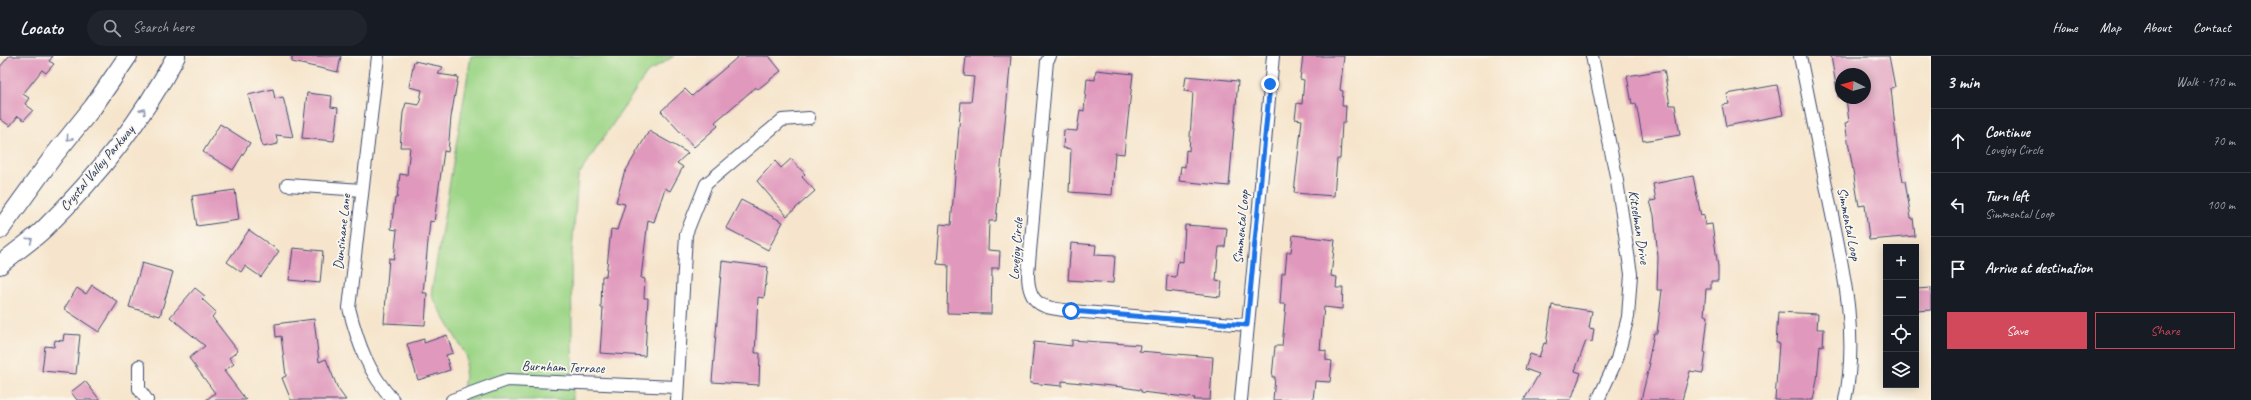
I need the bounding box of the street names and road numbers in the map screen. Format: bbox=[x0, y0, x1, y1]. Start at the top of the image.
street label: Crystal Valley Parkway bbox=[56, 121, 139, 214]
street label: Simmental Loop bbox=[1834, 186, 1865, 263]
street label: Simmental Loop bbox=[1229, 189, 1253, 265]
street label: Kitselman Drive bbox=[1625, 189, 1653, 266]
street label: Dunsinane Lane bbox=[330, 192, 355, 271]
street label: Lovejoy Circle bbox=[1005, 216, 1027, 281]
street label: Burnham Terrace bbox=[521, 357, 606, 377]

